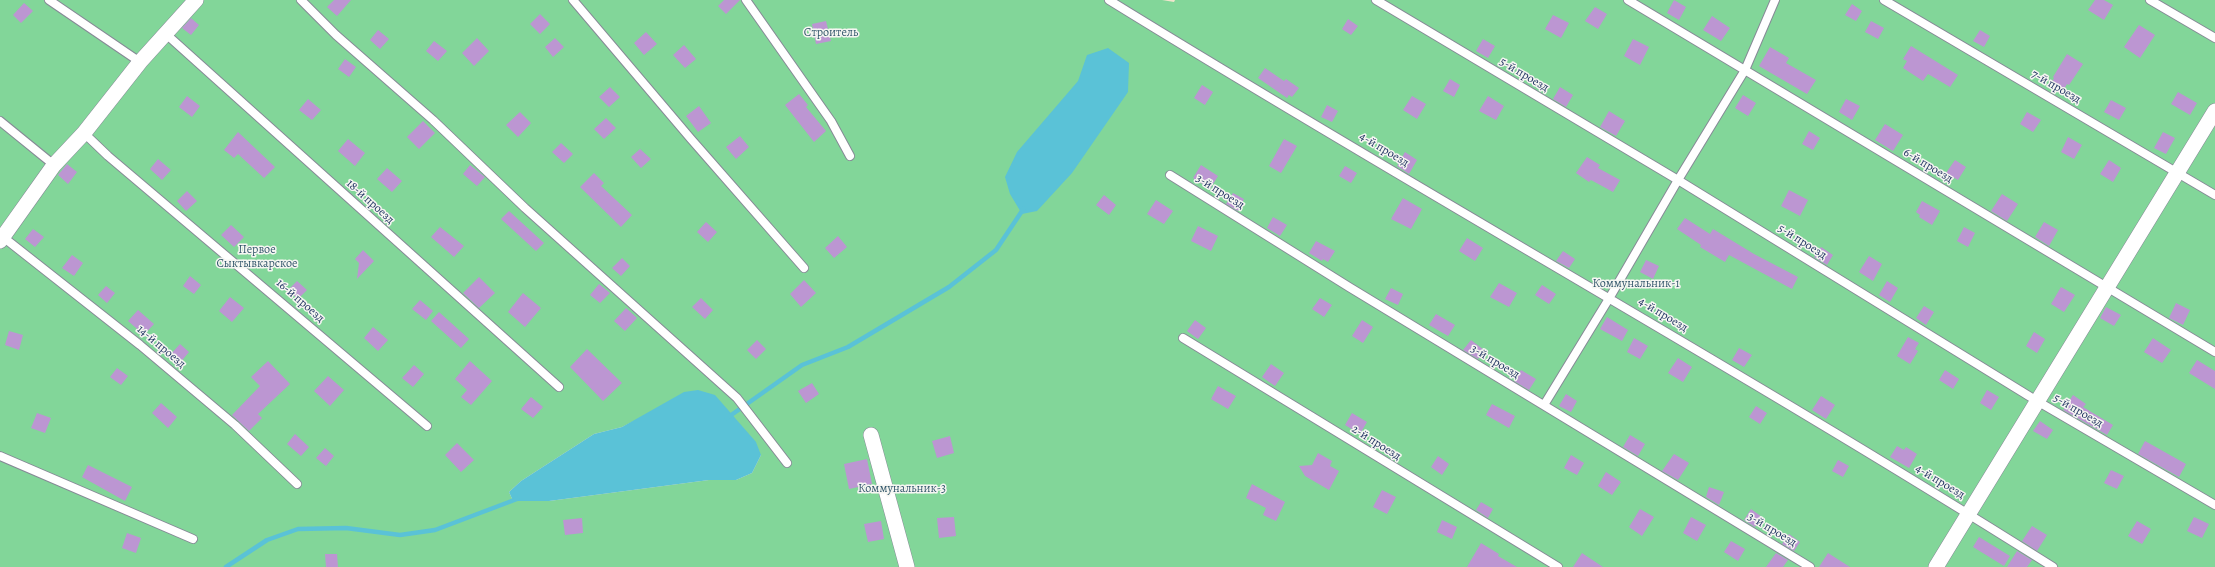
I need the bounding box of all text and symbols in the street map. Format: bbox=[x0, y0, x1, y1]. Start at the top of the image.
park label: Строитель bbox=[804, 26, 858, 40]
street label: 5-й проезд bbox=[1497, 55, 1551, 95]
street label: 7-й проезд bbox=[2029, 67, 2083, 107]
street label: 4-й проезд bbox=[1357, 130, 1411, 170]
street label: 6-й проезд bbox=[1901, 146, 1955, 186]
street label: 3-й проезд bbox=[1193, 171, 1247, 213]
street label: 18-й проезд bbox=[343, 177, 397, 227]
street label: 5-й проезд bbox=[1775, 221, 1829, 263]
park label: Первое Сыктывкарское bbox=[216, 243, 298, 271]
street label: 16-й проезд bbox=[273, 276, 327, 326]
park label: Коммунальник-1 bbox=[1592, 277, 1680, 291]
street label: 4-й проезд bbox=[1636, 295, 1690, 335]
street label: 14-й проезд bbox=[134, 322, 188, 372]
street label: 3-й проезд bbox=[1468, 342, 1522, 382]
street label: 5-й проезд bbox=[2051, 391, 2105, 431]
street label: 2-й проезд bbox=[1349, 422, 1403, 464]
street label: 4-й проезд bbox=[1913, 462, 1967, 502]
park label: Коммунальник-3 bbox=[858, 482, 946, 496]
street label: 3-й проезд bbox=[1745, 510, 1799, 550]

